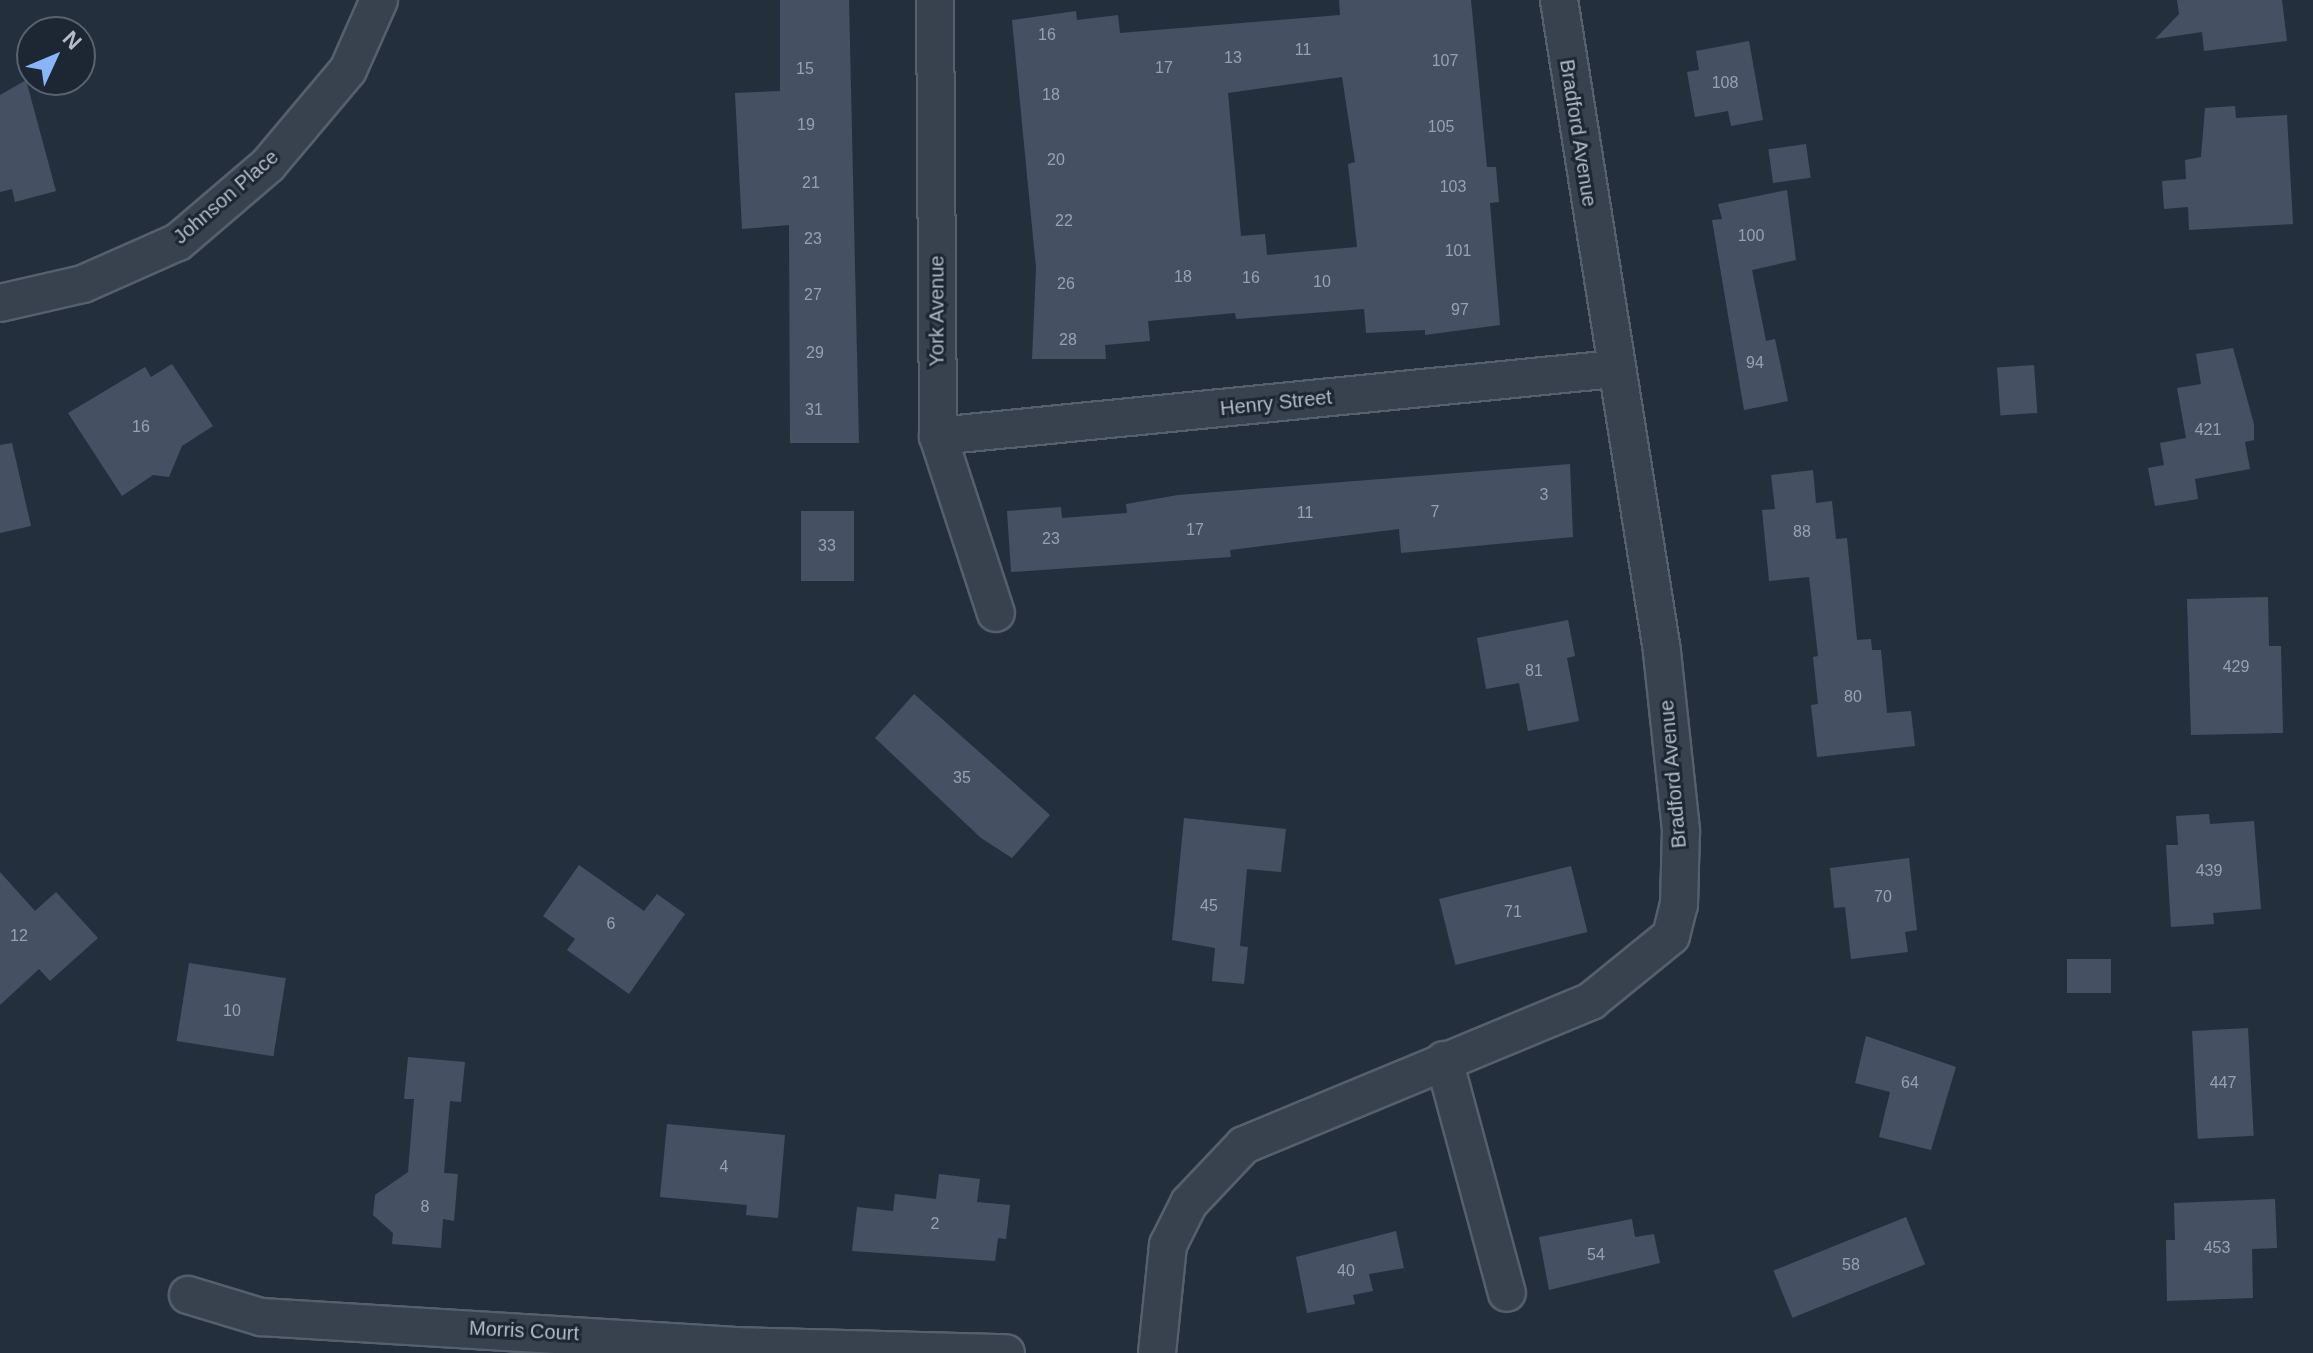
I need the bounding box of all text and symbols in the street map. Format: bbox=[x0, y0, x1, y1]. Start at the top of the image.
north arrow bbox=[16, 16, 96, 96]
house number: 16 bbox=[1038, 25, 1056, 45]
text: N bbox=[58, 26, 87, 55]
house number: 11 bbox=[1295, 40, 1311, 60]
house number: 13 bbox=[1224, 48, 1242, 68]
house number: 107 bbox=[1432, 51, 1458, 71]
street label: Bradford Avenue bbox=[1554, 57, 1602, 209]
house number: 17 bbox=[1155, 58, 1173, 78]
house number: 15 bbox=[796, 59, 814, 79]
house number: 108 bbox=[1712, 73, 1738, 93]
house number: 18 bbox=[1042, 85, 1060, 105]
house number: 19 bbox=[797, 115, 815, 135]
house number: 105 bbox=[1428, 117, 1454, 137]
street label: Johnson Place bbox=[169, 145, 283, 249]
house number: 20 bbox=[1047, 150, 1065, 170]
house number: 21 bbox=[802, 173, 820, 193]
house number: 103 bbox=[1440, 177, 1466, 197]
house number: 22 bbox=[1055, 211, 1073, 231]
house number: 100 bbox=[1738, 226, 1764, 246]
house number: 23 bbox=[804, 229, 822, 249]
house number: 101 bbox=[1445, 241, 1471, 261]
street label: York Avenue bbox=[925, 255, 949, 367]
house number: 18 bbox=[1174, 267, 1192, 287]
house number: 16 bbox=[1242, 268, 1260, 288]
house number: 10 bbox=[1313, 272, 1331, 292]
house number: 26 bbox=[1057, 274, 1075, 294]
house number: 27 bbox=[804, 285, 822, 305]
house number: 97 bbox=[1451, 300, 1469, 320]
house number: 28 bbox=[1059, 330, 1077, 350]
house number: 29 bbox=[806, 343, 824, 363]
house number: 94 bbox=[1746, 353, 1764, 373]
street label: Henry Street bbox=[1219, 385, 1333, 421]
house number: 31 bbox=[805, 400, 823, 420]
house number: 16 bbox=[132, 417, 150, 437]
house number: 421 bbox=[2195, 420, 2221, 440]
house number: 3 bbox=[1540, 485, 1548, 505]
house number: 7 bbox=[1431, 502, 1439, 522]
house number: 11 bbox=[1297, 503, 1313, 523]
house number: 17 bbox=[1186, 520, 1204, 540]
house number: 88 bbox=[1793, 522, 1811, 542]
house number: 23 bbox=[1042, 529, 1060, 549]
house number: 33 bbox=[818, 536, 836, 556]
house number: 429 bbox=[2223, 657, 2249, 677]
house number: 81 bbox=[1525, 661, 1543, 681]
house number: 80 bbox=[1844, 687, 1862, 707]
street label: Bradford Avenue bbox=[1655, 698, 1691, 850]
house number: 35 bbox=[953, 768, 971, 788]
house number: 439 bbox=[2196, 861, 2222, 881]
house number: 70 bbox=[1874, 887, 1892, 907]
house number: 45 bbox=[1200, 896, 1218, 916]
house number: 71 bbox=[1504, 902, 1522, 922]
house number: 6 bbox=[607, 914, 615, 934]
house number: 12 bbox=[10, 926, 28, 946]
house number: 10 bbox=[223, 1001, 241, 1021]
house number: 64 bbox=[1901, 1073, 1919, 1093]
house number: 447 bbox=[2210, 1073, 2236, 1093]
house number: 4 bbox=[720, 1157, 728, 1177]
house number: 8 bbox=[421, 1197, 429, 1217]
house number: 2 bbox=[931, 1214, 939, 1234]
house number: 453 bbox=[2204, 1238, 2230, 1258]
house number: 54 bbox=[1587, 1245, 1605, 1265]
house number: 58 bbox=[1842, 1255, 1860, 1275]
house number: 40 bbox=[1337, 1261, 1355, 1281]
street label: Morris Court bbox=[468, 1316, 580, 1346]

